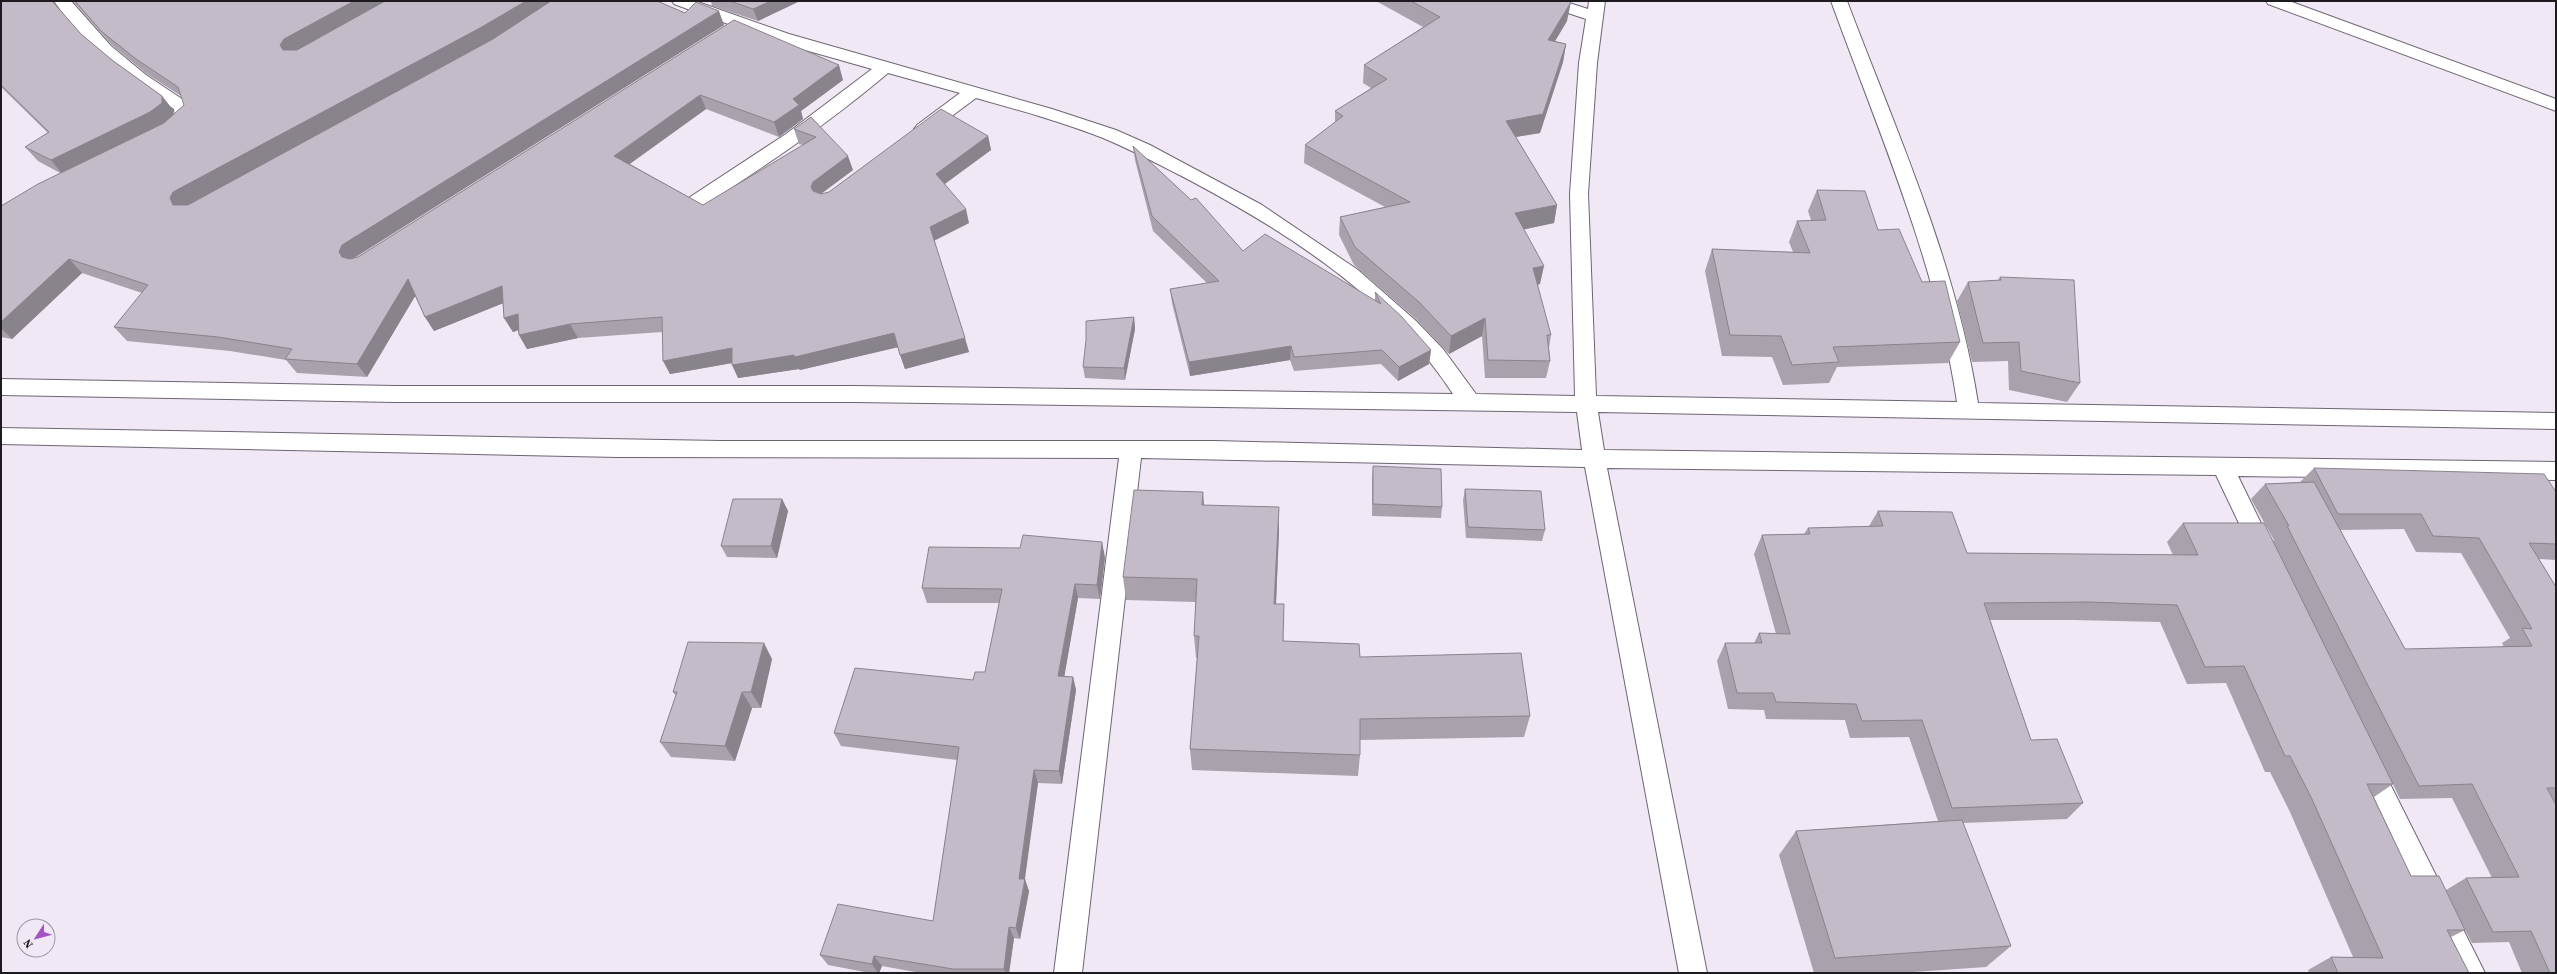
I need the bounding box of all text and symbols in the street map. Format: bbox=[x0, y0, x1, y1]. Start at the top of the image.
north arrow bbox=[16, 918, 56, 958]
text: N bbox=[20, 936, 37, 951]

